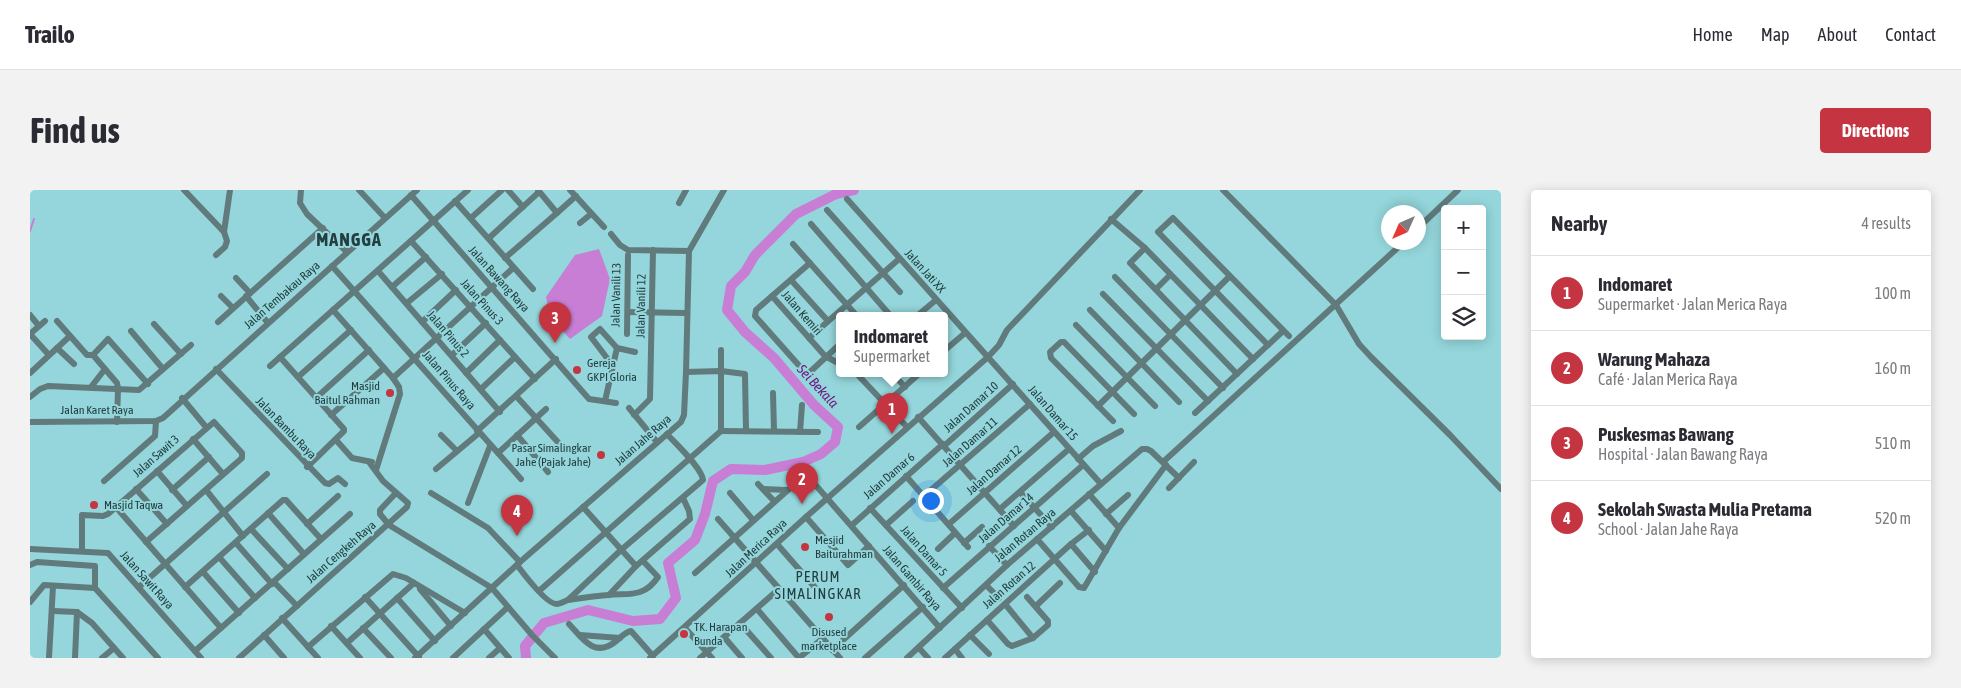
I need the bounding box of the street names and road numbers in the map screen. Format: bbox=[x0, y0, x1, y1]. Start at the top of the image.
street label: Jalan Bawang Raya bbox=[466, 243, 532, 315]
street label: Jalan Jati XX bbox=[902, 246, 949, 296]
street label: Jalan Tembakau Raya bbox=[241, 258, 323, 332]
street label: Jalan Vanili 13 bbox=[608, 263, 624, 327]
street label: Jalan Vanili 12 bbox=[633, 274, 649, 338]
street label: Jalan Pinus 3 bbox=[458, 276, 506, 328]
street label: Jalan Kemiri bbox=[779, 288, 825, 338]
street label: Jalan Pinus 2 bbox=[424, 308, 472, 360]
street label: Jalan Pinus Raya bbox=[420, 348, 478, 412]
street label: Jalan Damar 10 bbox=[941, 379, 1001, 435]
street label: Jalan Damar 15 bbox=[1025, 383, 1081, 443]
street label: Jalan Bambu Raya bbox=[253, 394, 319, 462]
street label: Jalan Karet Raya bbox=[61, 403, 133, 417]
street label: Jalan Jahe Raya bbox=[612, 412, 674, 468]
street label: Jalan Damar 11 bbox=[940, 414, 1001, 470]
street label: Jalan Sawit 3 bbox=[130, 432, 182, 480]
street label: Jalan Damar 12 bbox=[964, 442, 1024, 498]
street label: Jalan Damar 6 bbox=[861, 450, 918, 502]
street label: Jalan Damar 14 bbox=[976, 490, 1037, 546]
street label: Jalan Rotan Raya bbox=[991, 505, 1059, 565]
street label: Jalan Merica Raya bbox=[722, 516, 790, 580]
street label: Jalan Cengkeh Raya bbox=[303, 518, 379, 586]
street label: Jalan Damar 5 bbox=[898, 523, 950, 579]
street label: Jalan Gambir Raya bbox=[880, 543, 944, 613]
street label: Jalan Sawit Raya bbox=[117, 548, 177, 612]
street label: Jalan Rotan 12 bbox=[980, 558, 1038, 612]

